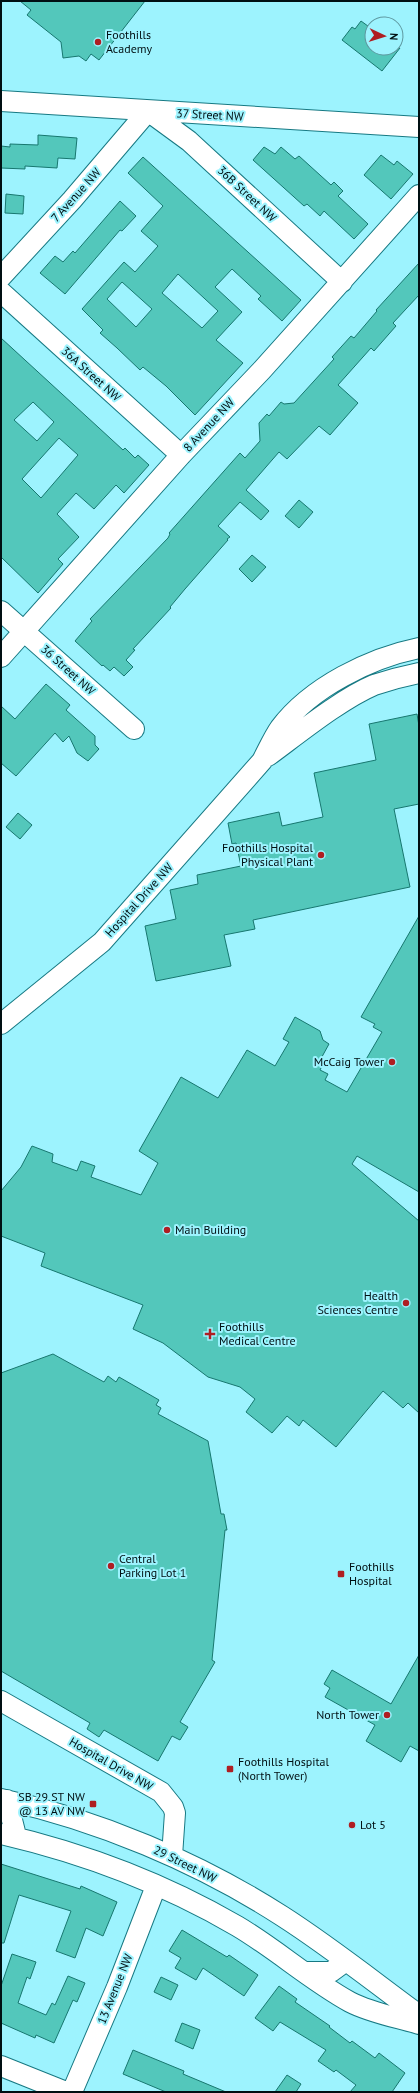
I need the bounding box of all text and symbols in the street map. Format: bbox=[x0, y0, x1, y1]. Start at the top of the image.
north arrow bbox=[364, 16, 404, 56]
place label: Foothills Academy bbox=[106, 27, 153, 56]
text: N bbox=[387, 33, 401, 41]
marker: Foothills Academy bbox=[93, 37, 103, 47]
street label: 37 Street NW bbox=[176, 105, 244, 124]
street label: 36B Street NW bbox=[215, 163, 280, 225]
street label: 7 Avenue NW bbox=[48, 165, 104, 225]
street label: 36A Street NW bbox=[59, 343, 124, 404]
street label: 8 Avenue NW bbox=[180, 395, 237, 455]
street label: 36 Street NW bbox=[38, 641, 99, 698]
place label: Foothills Hospital Physical Plant bbox=[222, 840, 313, 869]
marker: Foothills Hospital Physical Plant bbox=[316, 850, 326, 860]
street label: Hospital Drive NW bbox=[102, 860, 176, 940]
place label: McCaig Tower bbox=[314, 1054, 384, 1069]
marker: McCaig Tower bbox=[387, 1057, 397, 1067]
place label: Main Building bbox=[175, 1222, 246, 1237]
marker: Main Building bbox=[162, 1225, 172, 1235]
place label: Health Sciences Centre bbox=[318, 1288, 398, 1317]
marker: Health Sciences Centre bbox=[401, 1298, 411, 1308]
place label: Foothills Medical Centre bbox=[219, 1319, 296, 1348]
marker: Foothills Medical Centre bbox=[204, 1328, 216, 1340]
place label: Central Parking Lot 1 bbox=[119, 1551, 186, 1580]
place label: Foothills Hospital bbox=[349, 1559, 394, 1588]
marker: Central Parking Lot 1 bbox=[106, 1561, 116, 1571]
marker: Foothills Hospital bbox=[336, 1569, 346, 1579]
place label: North Tower bbox=[316, 1707, 379, 1722]
marker: North Tower bbox=[382, 1710, 392, 1720]
street label: Hospital Drive NW bbox=[67, 1734, 156, 1794]
place label: Foothills Hospital (North Tower) bbox=[238, 1754, 329, 1783]
marker: Foothills Hospital (North Tower) bbox=[225, 1764, 235, 1774]
place label: SB 29 ST NW @ 13 AV NW bbox=[18, 1789, 85, 1818]
marker: SB 29 ST NW @ 13 AV NW bbox=[88, 1799, 98, 1809]
place label: Lot 5 bbox=[360, 1817, 386, 1832]
marker: Lot 5 bbox=[347, 1820, 357, 1830]
street label: 29 Street NW bbox=[151, 1842, 219, 1885]
street label: 13 Avenue NW bbox=[94, 1951, 135, 2026]

